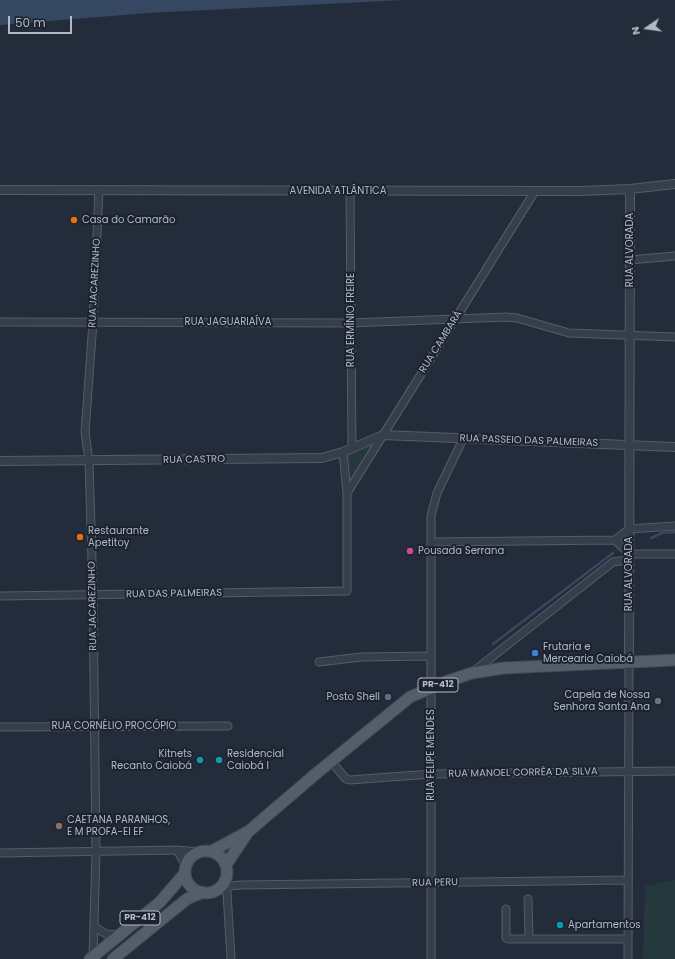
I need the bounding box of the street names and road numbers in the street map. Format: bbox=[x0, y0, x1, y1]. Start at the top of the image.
street label: AVENIDA ATLÂNTICA bbox=[289, 185, 387, 197]
street label: RUA ALVORADA bbox=[624, 213, 636, 287]
street label: RUA JACAREZINHO bbox=[87, 238, 103, 328]
street label: RUA ERMÍNIO FREIRE bbox=[345, 273, 357, 367]
street label: RUA CAMBARÁ bbox=[417, 309, 465, 375]
street label: RUA JAGUARIAÍVA bbox=[185, 316, 271, 328]
street label: RUA PASSEIO DAS PALMEIRAS bbox=[459, 433, 599, 449]
street label: RUA CASTRO bbox=[163, 453, 225, 467]
street label: RUA ALVORADA bbox=[623, 537, 635, 611]
street label: RUA JACAREZINHO bbox=[86, 561, 100, 651]
street label: RUA DAS PALMEIRAS bbox=[126, 587, 222, 601]
road number: PR-412 bbox=[418, 678, 458, 692]
street label: RUA FELIPE MENDES bbox=[425, 709, 437, 801]
street label: RUA CORNÉLIO PROCÓPIO bbox=[52, 720, 176, 732]
street label: RUA MANOEL CORRÊA DA SILVA bbox=[448, 766, 598, 780]
street label: RUA PERU bbox=[412, 877, 458, 889]
road number: PR-412 bbox=[120, 911, 160, 925]

